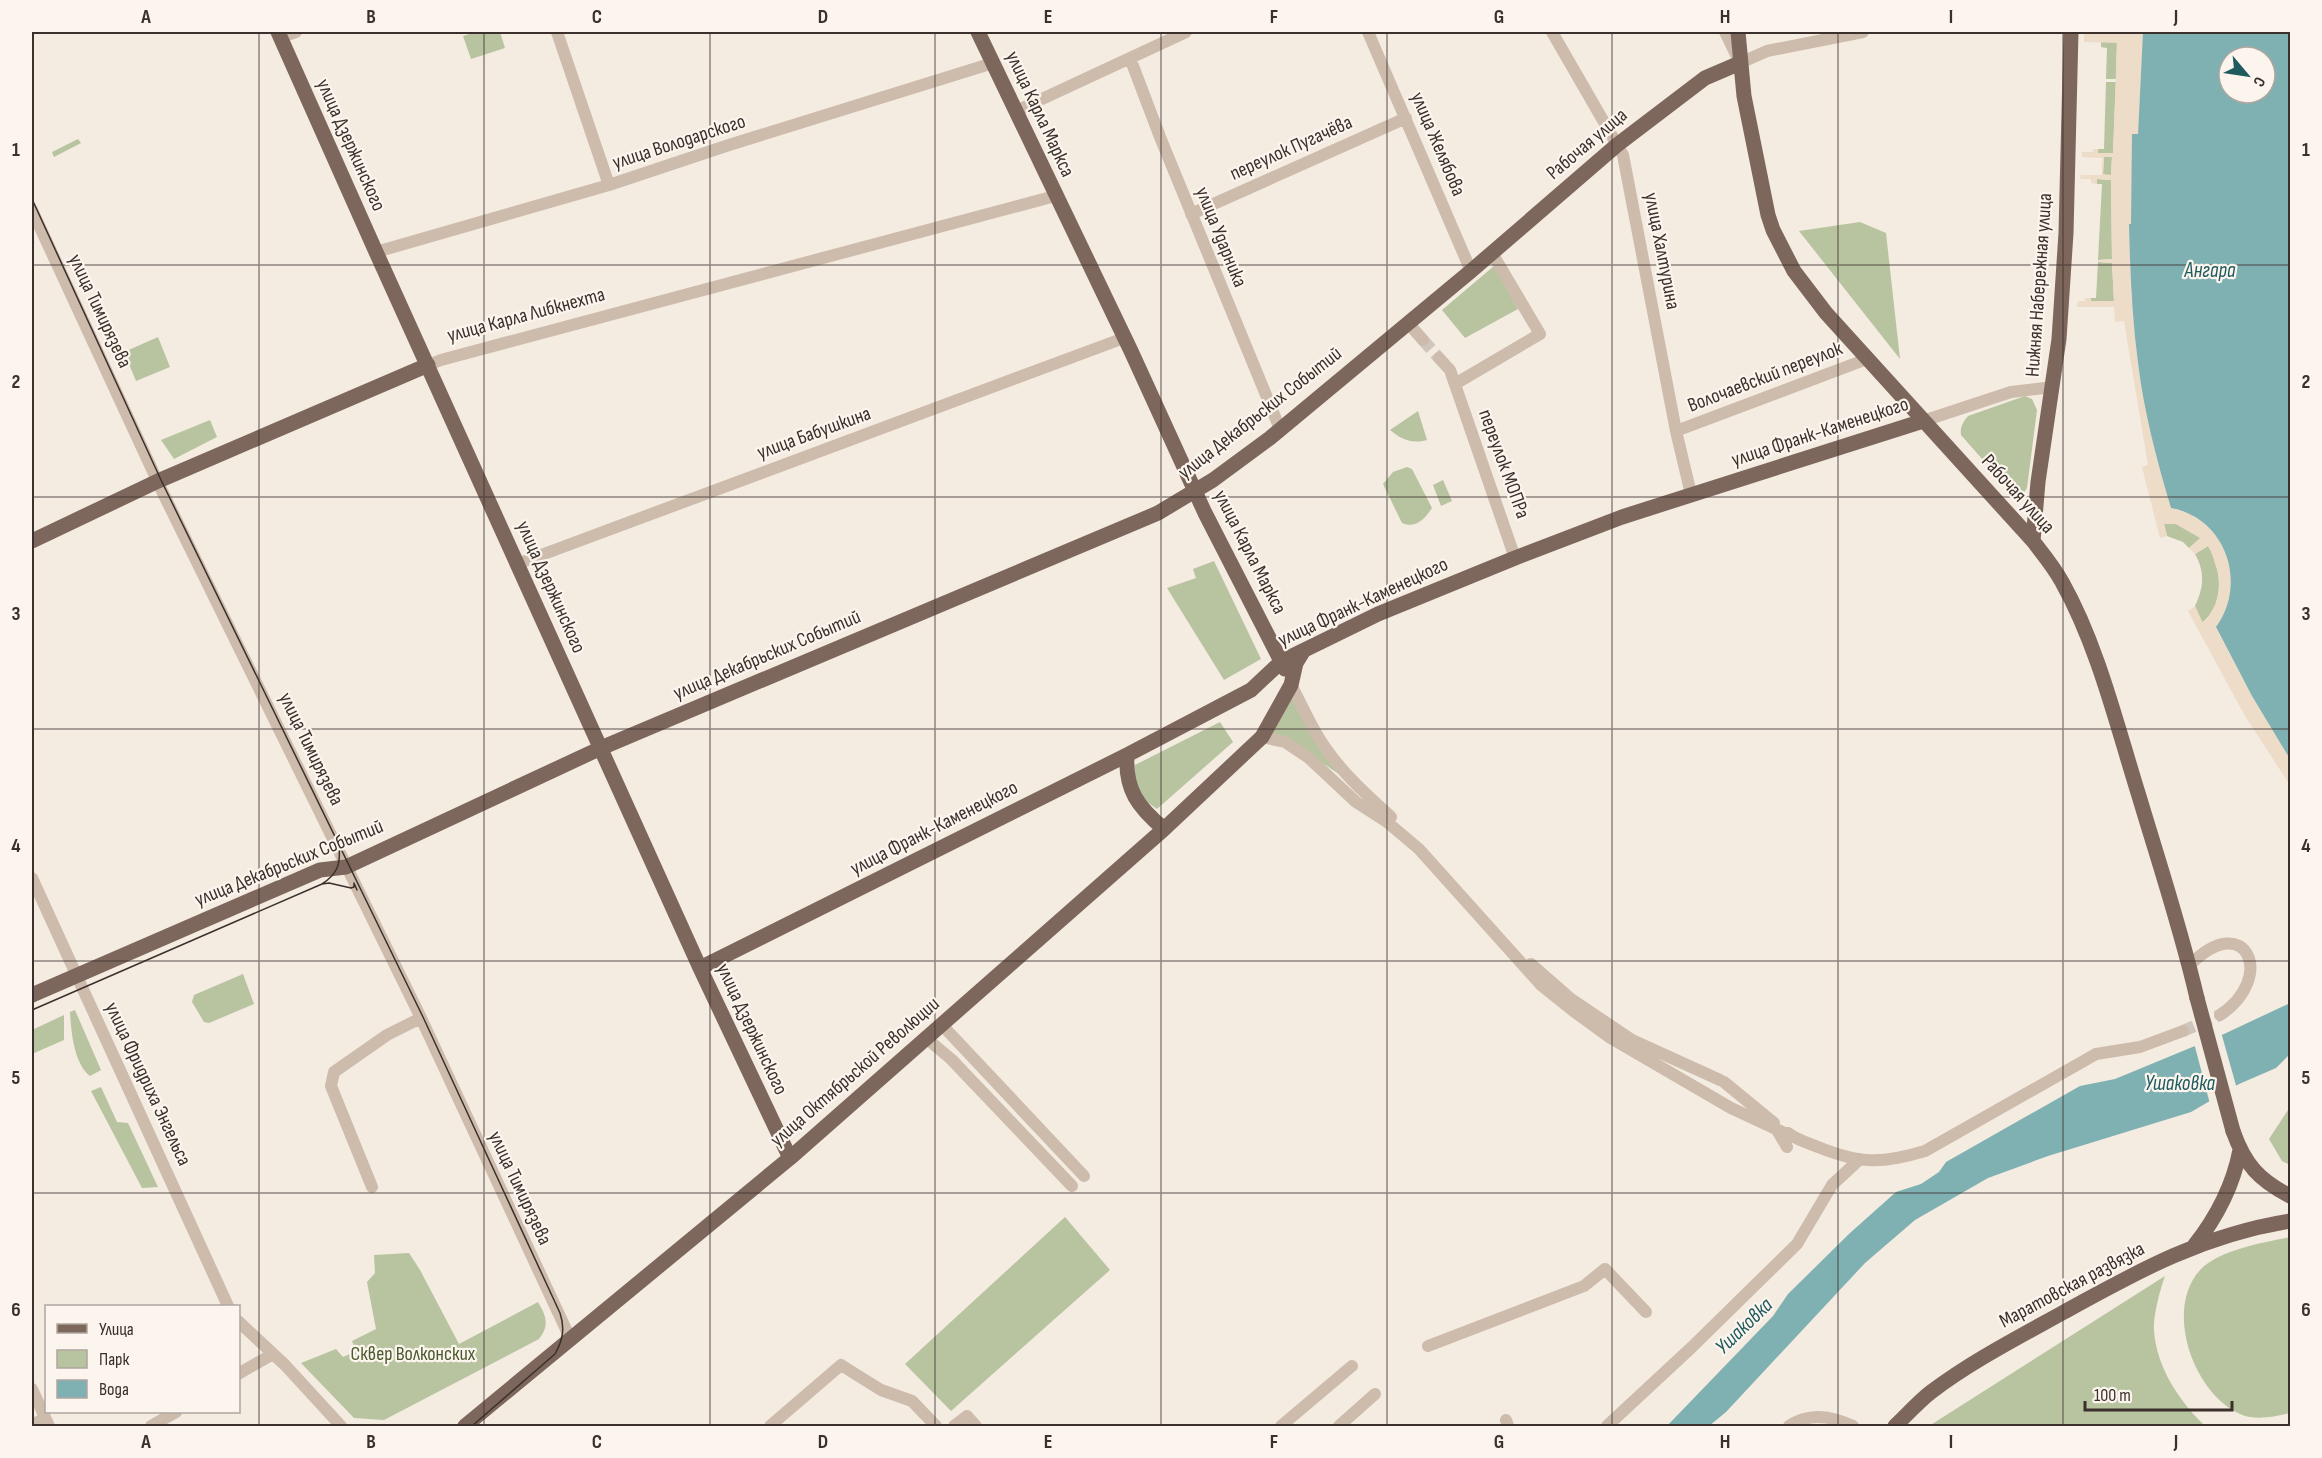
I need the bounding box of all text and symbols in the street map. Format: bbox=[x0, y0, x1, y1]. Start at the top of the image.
text: A bbox=[140, 5, 151, 29]
text: B bbox=[366, 5, 376, 29]
text: C bbox=[592, 5, 602, 29]
text: D bbox=[818, 5, 828, 29]
text: E bbox=[1044, 5, 1052, 29]
text: F bbox=[1270, 5, 1278, 29]
text: G bbox=[1494, 5, 1504, 29]
text: H bbox=[1720, 5, 1730, 29]
text: I bbox=[1949, 5, 1953, 29]
text: J bbox=[2173, 5, 2178, 29]
north arrow bbox=[2217, 45, 2277, 105]
street label: улица Карла Маркса bbox=[1000, 47, 1080, 181]
text: С bbox=[2249, 73, 2269, 90]
street label: улица Дзержинского bbox=[311, 75, 391, 215]
street label: улица Желябова bbox=[1405, 88, 1471, 200]
street label: Рабочая улица bbox=[1542, 103, 1632, 185]
street label: улица Володарского bbox=[610, 109, 748, 175]
street label: переулок Пугачёва bbox=[1226, 110, 1356, 186]
text: 1 bbox=[12, 138, 20, 162]
text: 1 bbox=[2302, 138, 2310, 162]
street label: улица Ударника bbox=[1190, 183, 1252, 291]
street label: улица Халтурина bbox=[1639, 191, 1685, 311]
street label: Нижняя Набережная улица bbox=[2021, 192, 2057, 378]
street label: улица Тимирязева bbox=[63, 250, 137, 372]
water label: Ангара bbox=[2184, 258, 2236, 283]
street label: улица Карла Либкнехта bbox=[444, 282, 608, 348]
street label: Волочаевский переулок bbox=[1684, 336, 1846, 418]
street label: улица Декабрьских Событий bbox=[1173, 342, 1347, 484]
text: 2 bbox=[12, 370, 20, 394]
text: 2 bbox=[2302, 370, 2310, 394]
street label: улица Франк-Каменецкого bbox=[1728, 392, 1912, 472]
street label: улица Бабушкина bbox=[754, 401, 874, 465]
street label: переулок МОПРа bbox=[1473, 406, 1535, 522]
street label: Рабочая улица bbox=[1976, 449, 2060, 539]
street label: улица Карла Маркса bbox=[1208, 486, 1292, 618]
street label: улица Дзержинского bbox=[511, 517, 591, 657]
street label: улица Франк-Каменецкого bbox=[1274, 552, 1452, 652]
text: 3 bbox=[12, 602, 21, 626]
text: 3 bbox=[2302, 602, 2311, 626]
street label: улица Декабрьских Событий bbox=[670, 605, 864, 705]
street label: улица Тимирязева bbox=[273, 689, 349, 809]
street label: улица Франк-Каменецкого bbox=[846, 775, 1022, 881]
street label: улица Декабрьских Событий bbox=[191, 814, 387, 912]
text: 4 bbox=[11, 834, 21, 858]
text: 4 bbox=[2301, 834, 2311, 858]
street label: улица Дзержинского bbox=[711, 960, 793, 1098]
street label: улица Октябрьской Революции bbox=[766, 992, 944, 1152]
street label: улица Фридриха Энгельса bbox=[100, 998, 196, 1170]
text: 5 bbox=[12, 1066, 21, 1090]
text: 5 bbox=[2302, 1066, 2311, 1090]
water label: Ушаковка bbox=[2145, 1071, 2216, 1096]
street label: улица Тимирязева bbox=[483, 1127, 557, 1249]
street label: Маратовская развязка bbox=[1995, 1237, 2149, 1333]
water label: Ушаковка bbox=[1710, 1292, 1778, 1359]
text: 6 bbox=[11, 1298, 21, 1322]
text: 6 bbox=[2301, 1298, 2311, 1322]
legend bbox=[45, 1305, 240, 1413]
text: Улица bbox=[99, 1319, 134, 1340]
park label: Сквер Волконских bbox=[351, 1342, 476, 1366]
text: Парк bbox=[99, 1349, 130, 1370]
scale bar bbox=[2085, 1374, 2232, 1412]
text: Вода bbox=[99, 1379, 129, 1400]
text: 100 m bbox=[2094, 1385, 2131, 1406]
text: A bbox=[140, 1430, 151, 1454]
text: B bbox=[366, 1430, 376, 1454]
text: C bbox=[592, 1430, 602, 1454]
text: D bbox=[818, 1430, 828, 1454]
text: E bbox=[1044, 1430, 1052, 1454]
text: F bbox=[1270, 1430, 1278, 1454]
text: G bbox=[1494, 1430, 1504, 1454]
text: H bbox=[1720, 1430, 1730, 1454]
text: I bbox=[1949, 1430, 1953, 1454]
text: J bbox=[2173, 1430, 2178, 1454]

